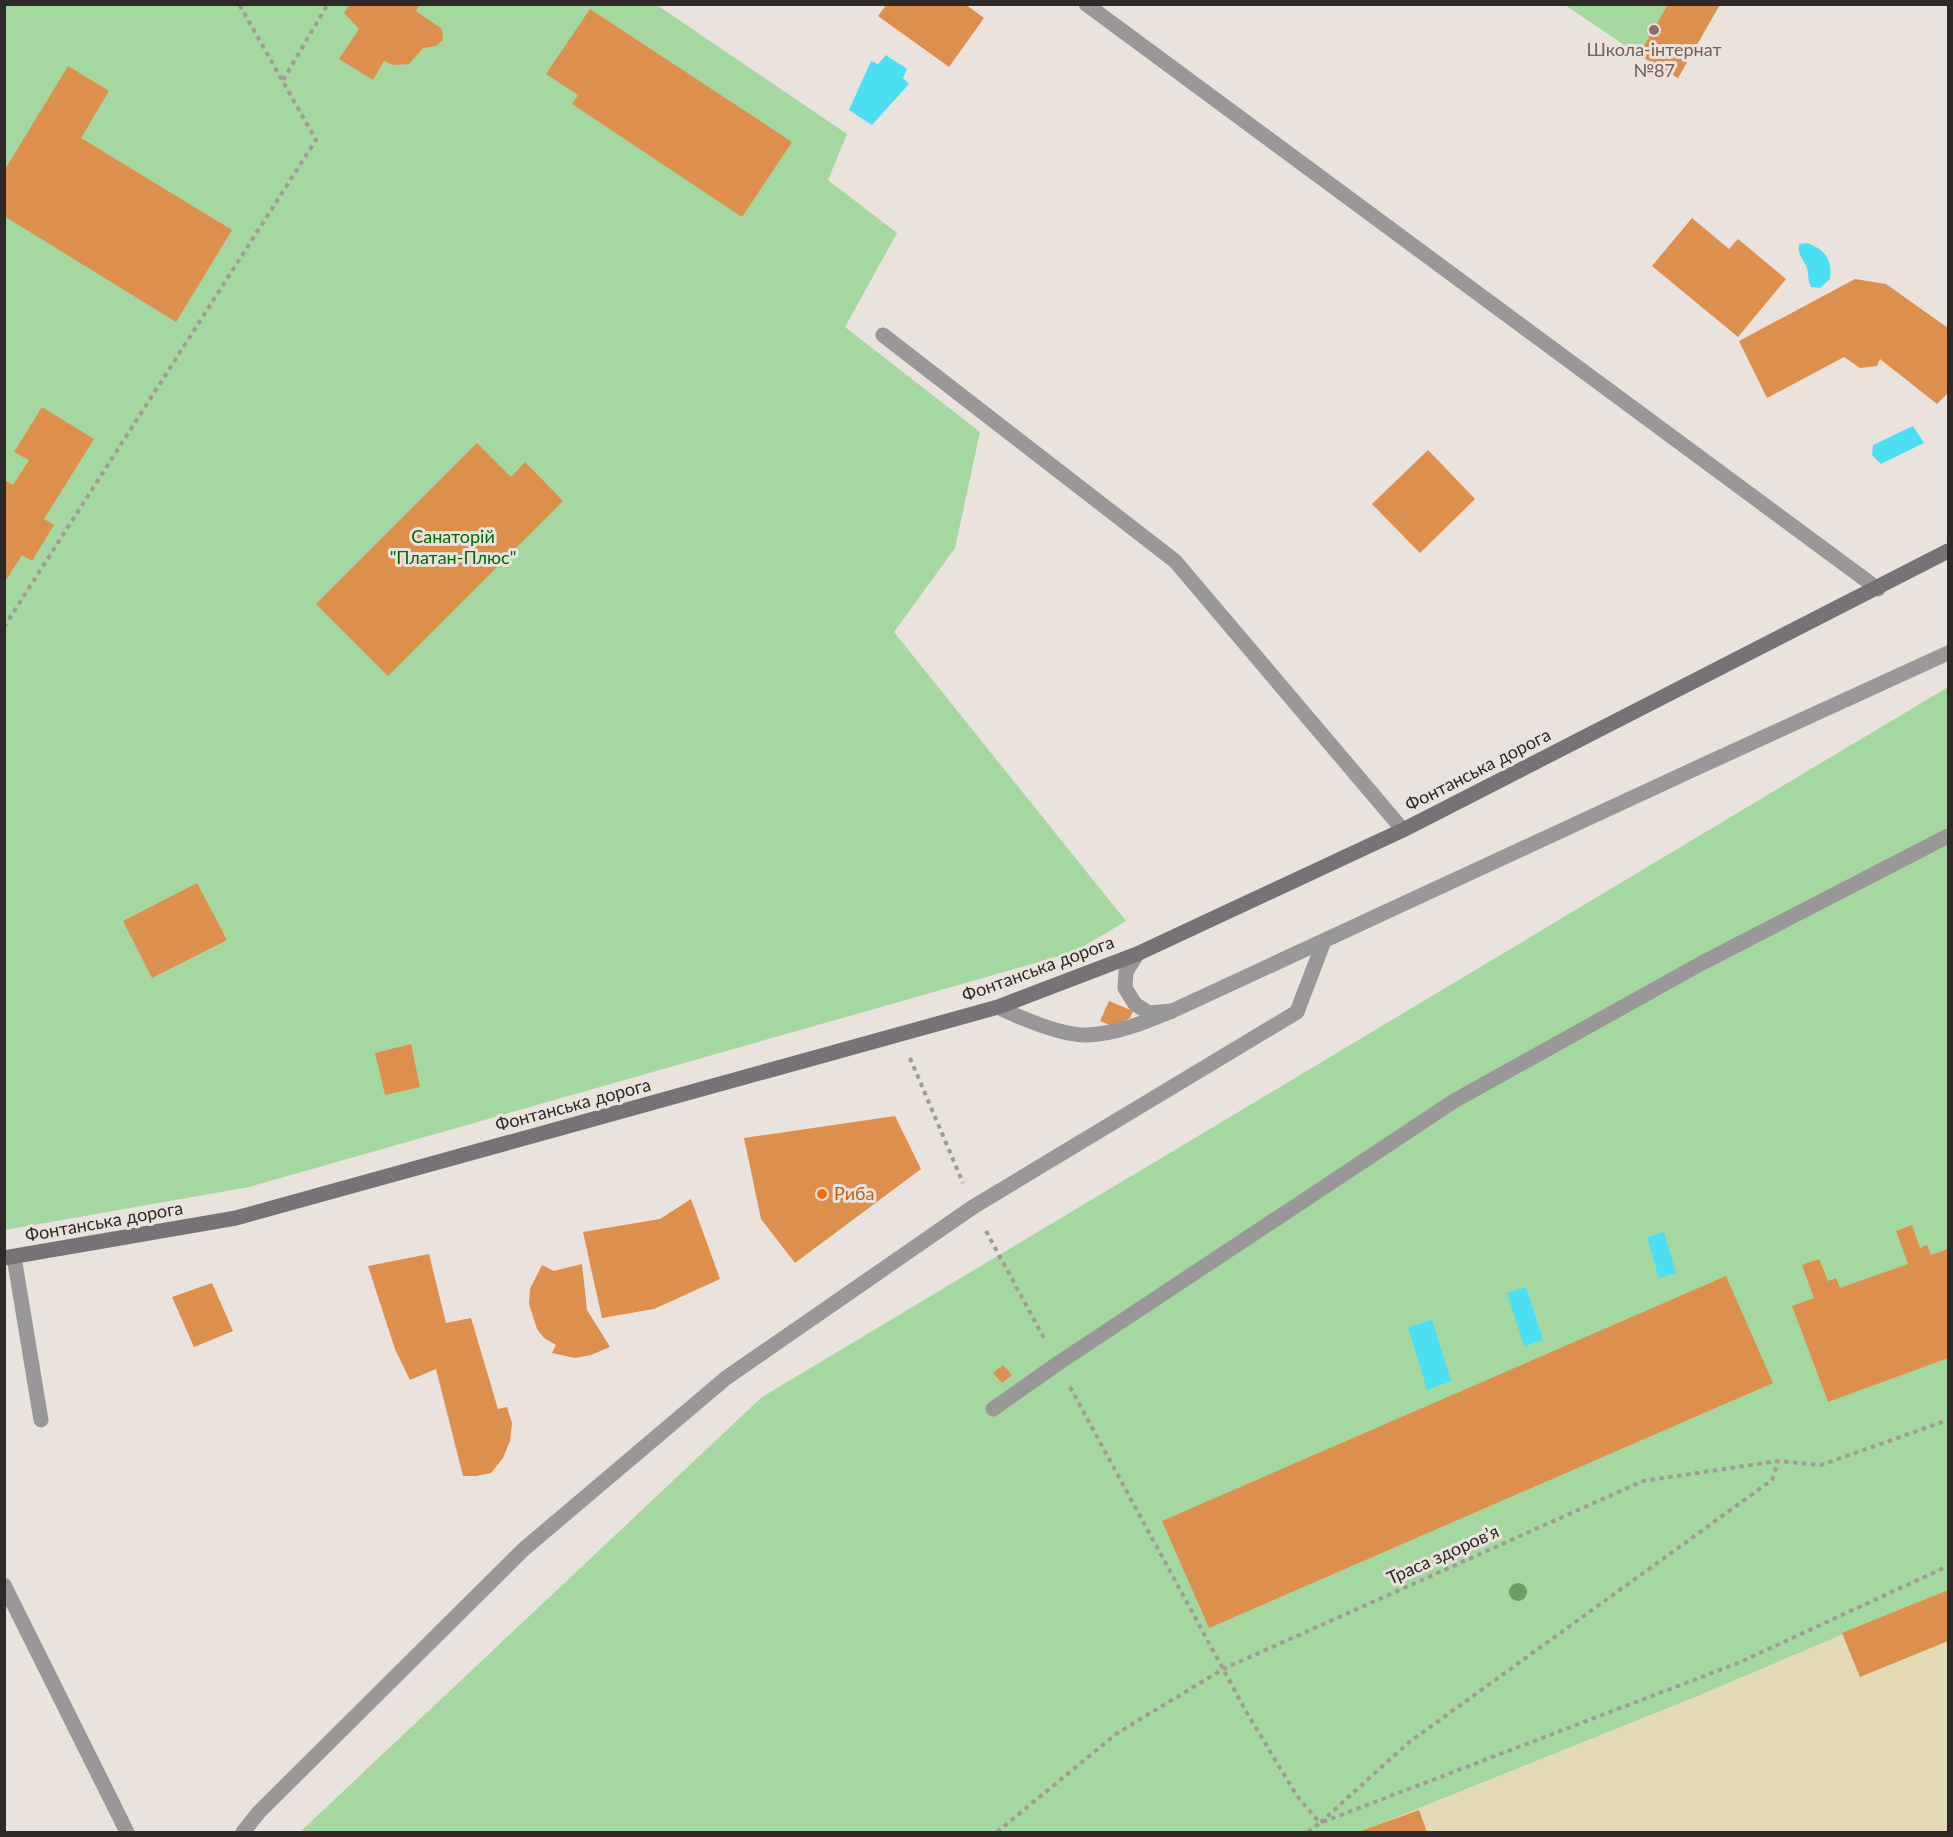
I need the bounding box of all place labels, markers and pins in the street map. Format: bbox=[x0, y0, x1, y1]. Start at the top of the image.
marker: Школа-інтернат №87 bbox=[1647, 23, 1661, 37]
place label: Школа-інтернат №87 bbox=[1586, 38, 1722, 81]
place label: Риба bbox=[834, 1182, 874, 1204]
marker: Риба bbox=[815, 1187, 829, 1201]

